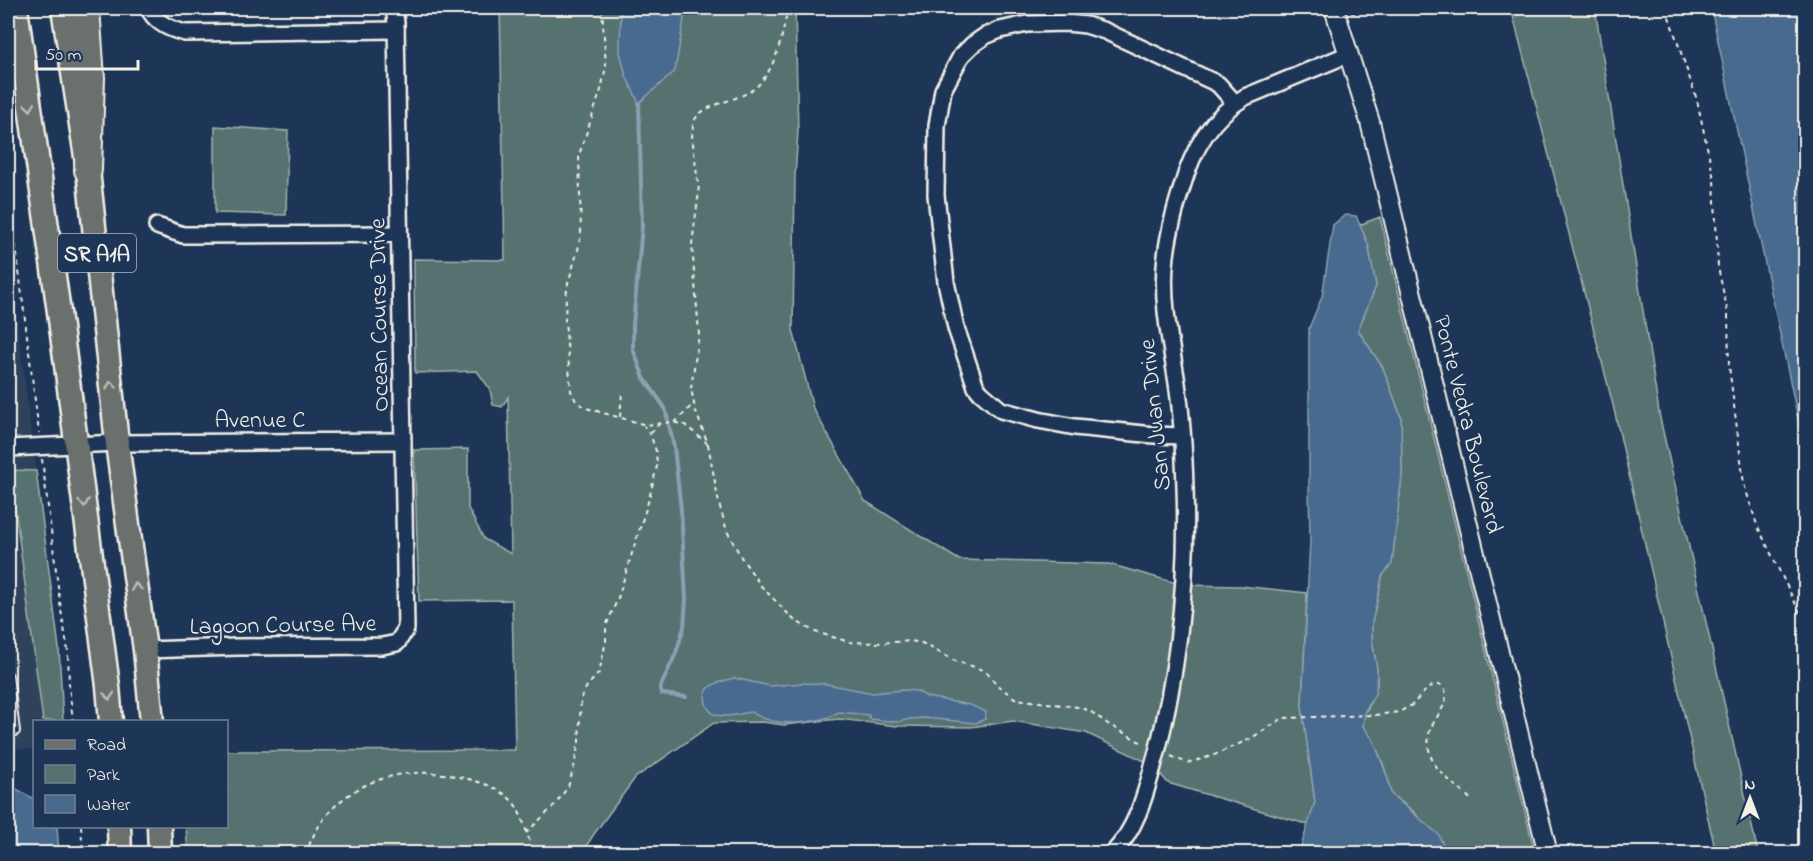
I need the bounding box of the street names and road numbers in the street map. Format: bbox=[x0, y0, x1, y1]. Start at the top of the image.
street label: Ocean Course Drive bbox=[361, 218, 400, 412]
road number: SR A1A bbox=[58, 234, 136, 272]
street label: Ponte Vedra Boulevard bbox=[1423, 312, 1511, 538]
street label: San Juan Drive bbox=[1131, 337, 1182, 492]
street label: Avenue C bbox=[215, 404, 305, 439]
street label: Lagoon Course Ave bbox=[189, 607, 377, 646]

